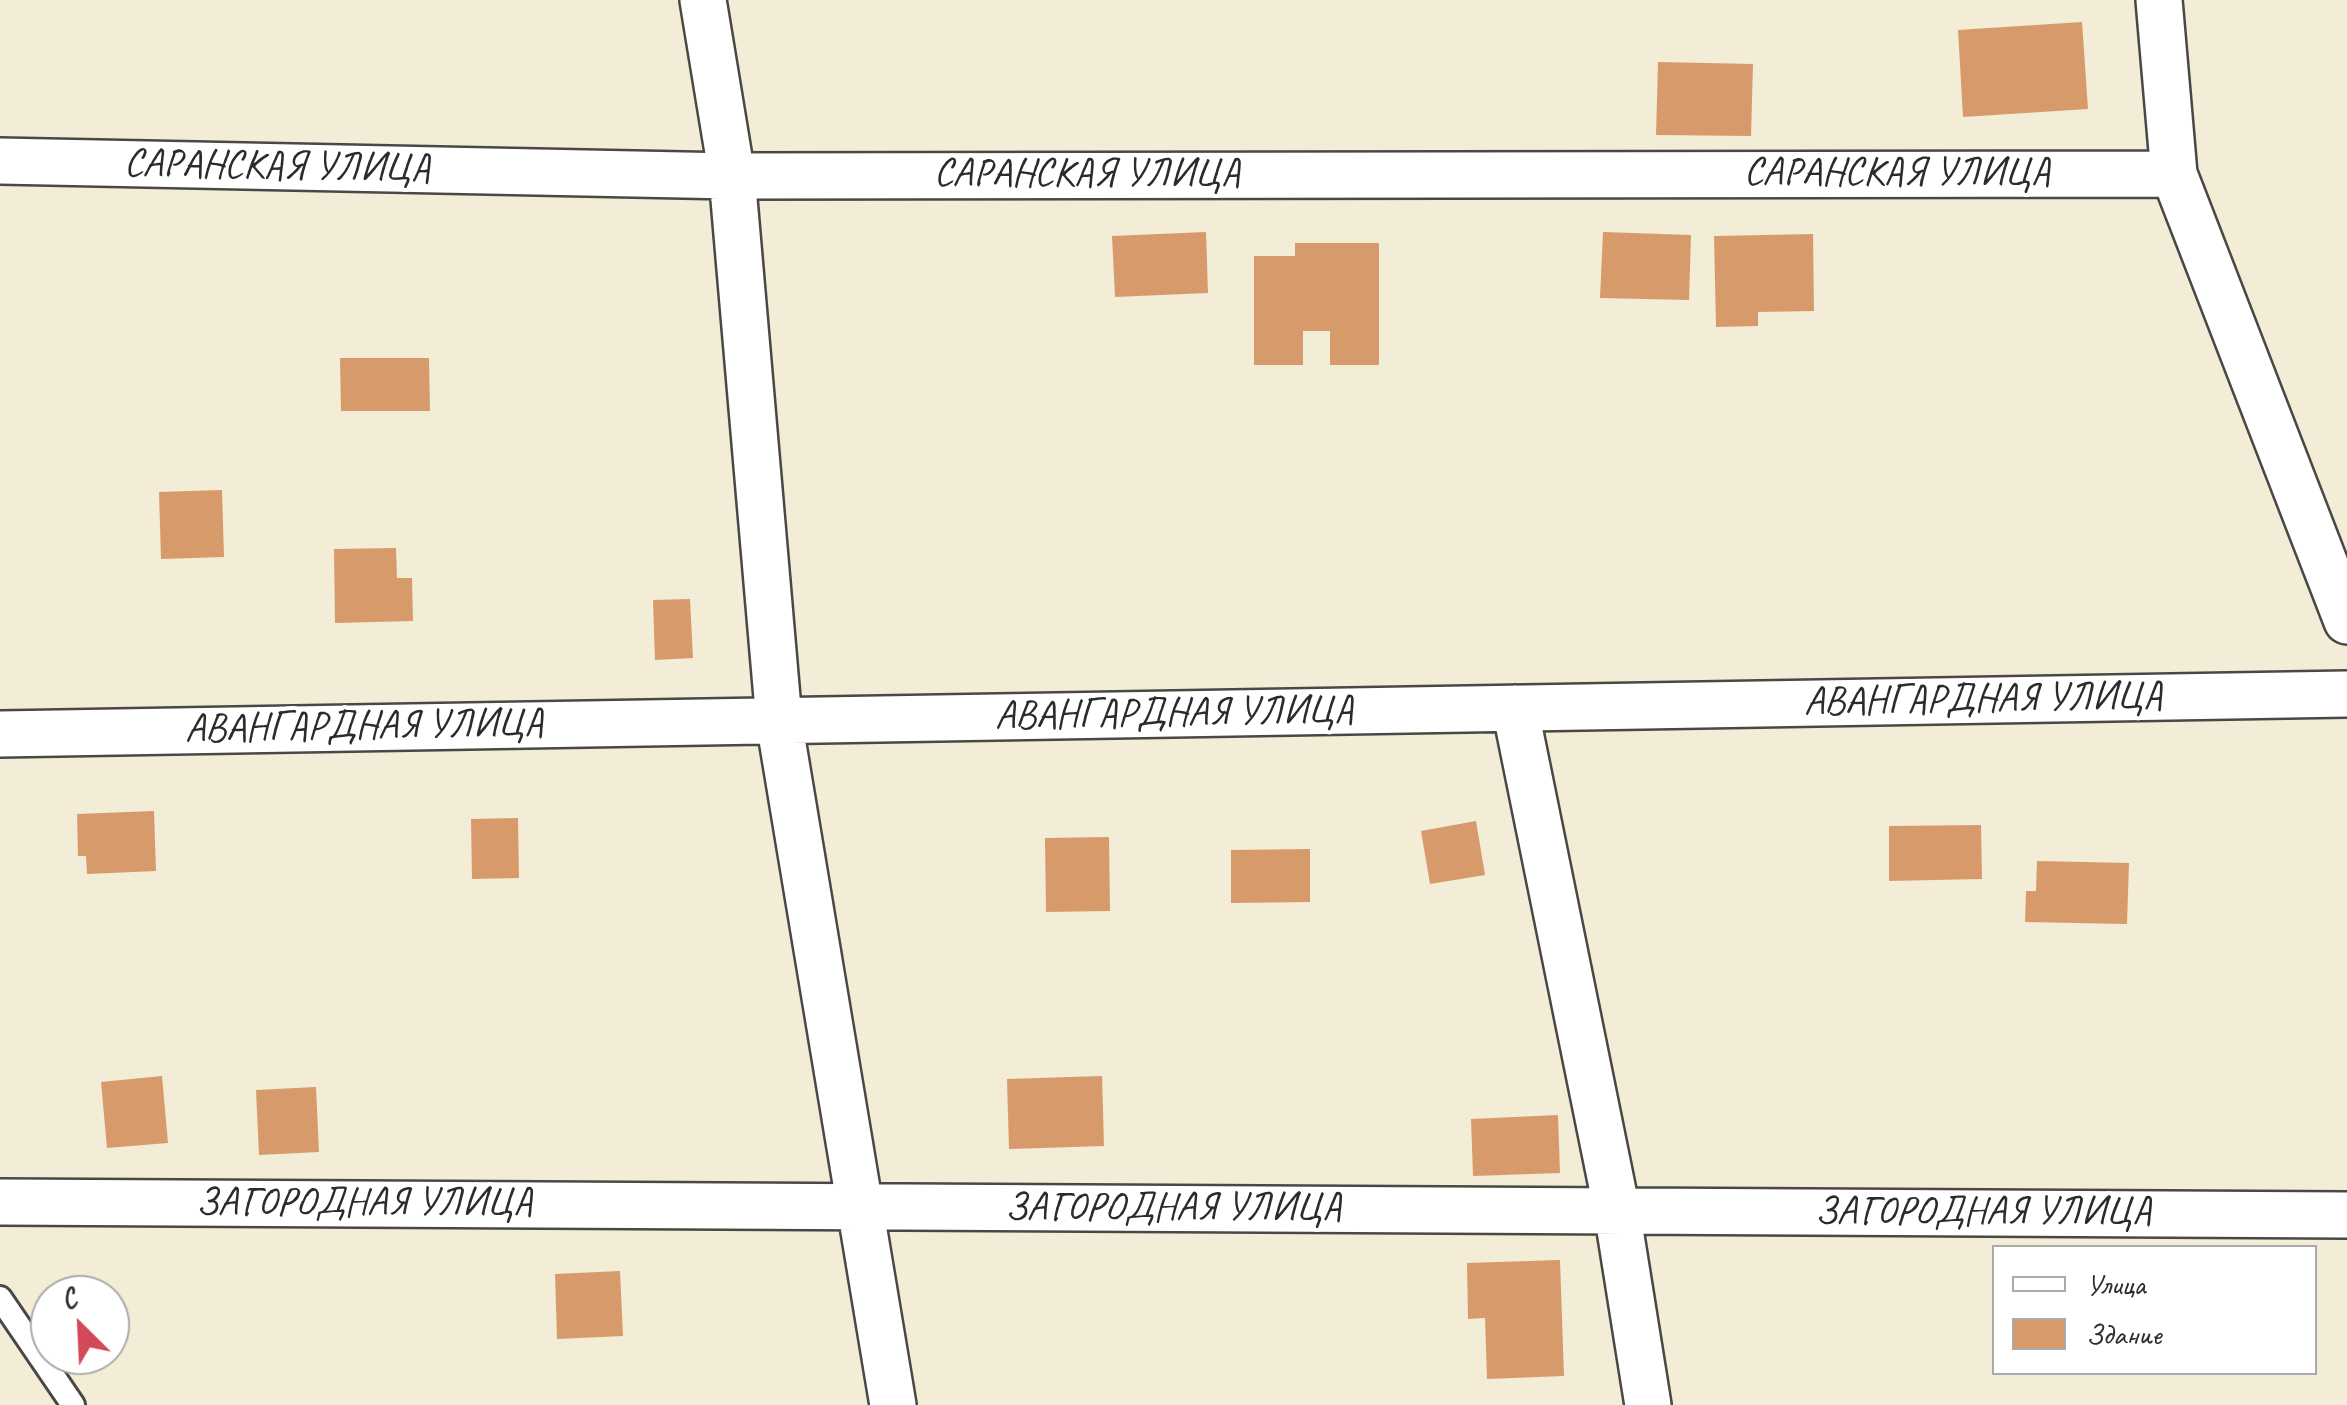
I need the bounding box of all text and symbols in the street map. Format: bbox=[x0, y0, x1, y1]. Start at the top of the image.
street label: САРАНСКАЯ УЛИЦА bbox=[123, 140, 431, 194]
street label: САРАНСКАЯ УЛИЦА bbox=[1744, 150, 2050, 198]
street label: САРАНСКАЯ УЛИЦА bbox=[934, 151, 1240, 199]
street label: АВАНГАРДНАЯ УЛИЦА bbox=[1803, 673, 2163, 727]
street label: АВАНГАРДНАЯ УЛИЦА bbox=[994, 687, 1354, 741]
street label: АВАНГАРДНАЯ УЛИЦА bbox=[184, 700, 544, 754]
street label: ЗАГОРОДНАЯ УЛИЦА bbox=[196, 1180, 532, 1228]
street label: ЗАГОРОДНАЯ УЛИЦА bbox=[1005, 1185, 1341, 1233]
street label: ЗАГОРОДНАЯ УЛИЦА bbox=[1815, 1189, 2151, 1237]
legend bbox=[1992, 1245, 2317, 1375]
text: Улица bbox=[2086, 1265, 2145, 1303]
north arrow bbox=[30, 1275, 130, 1375]
text: С bbox=[55, 1280, 82, 1318]
text: Здание bbox=[2086, 1315, 2161, 1353]

